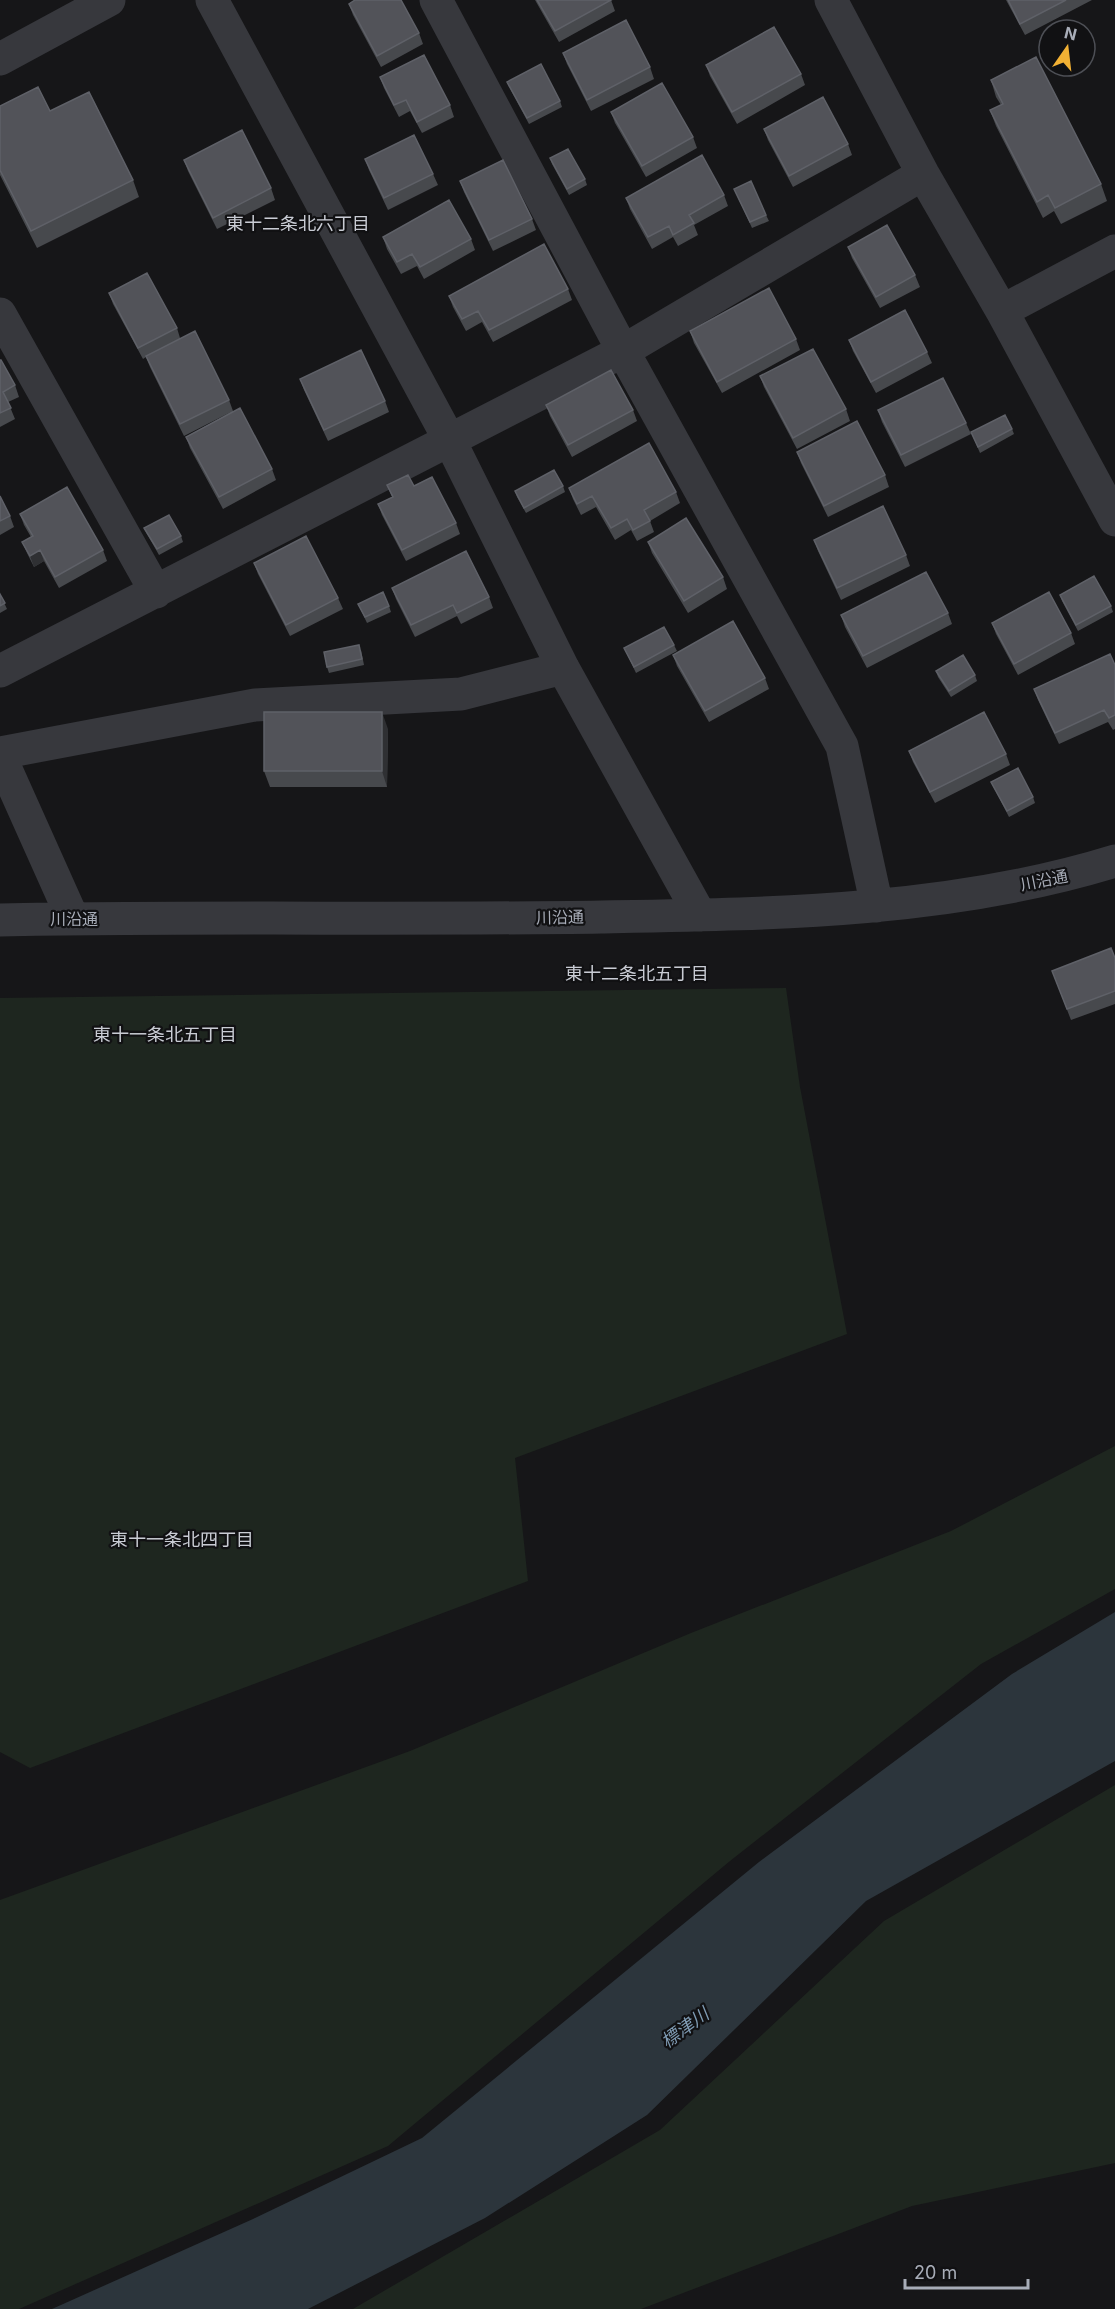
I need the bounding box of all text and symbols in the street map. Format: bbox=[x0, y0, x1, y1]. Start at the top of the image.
north arrow bbox=[1037, 18, 1097, 78]
text: N bbox=[1062, 22, 1079, 45]
district label: 東十二条北六丁目 bbox=[226, 213, 370, 234]
street label: 川沿通 bbox=[1019, 866, 1069, 894]
street label: 川沿通 bbox=[536, 907, 584, 927]
street label: 川沿通 bbox=[50, 909, 98, 929]
district label: 東十二条北五丁目 bbox=[565, 963, 709, 984]
district label: 東十一条北五丁目 bbox=[93, 1024, 237, 1045]
district label: 東十一条北四丁目 bbox=[110, 1529, 254, 1550]
water label: 標津川 bbox=[657, 2002, 714, 2052]
scale bar bbox=[905, 2252, 1028, 2290]
text: 20 m bbox=[914, 2262, 957, 2283]

